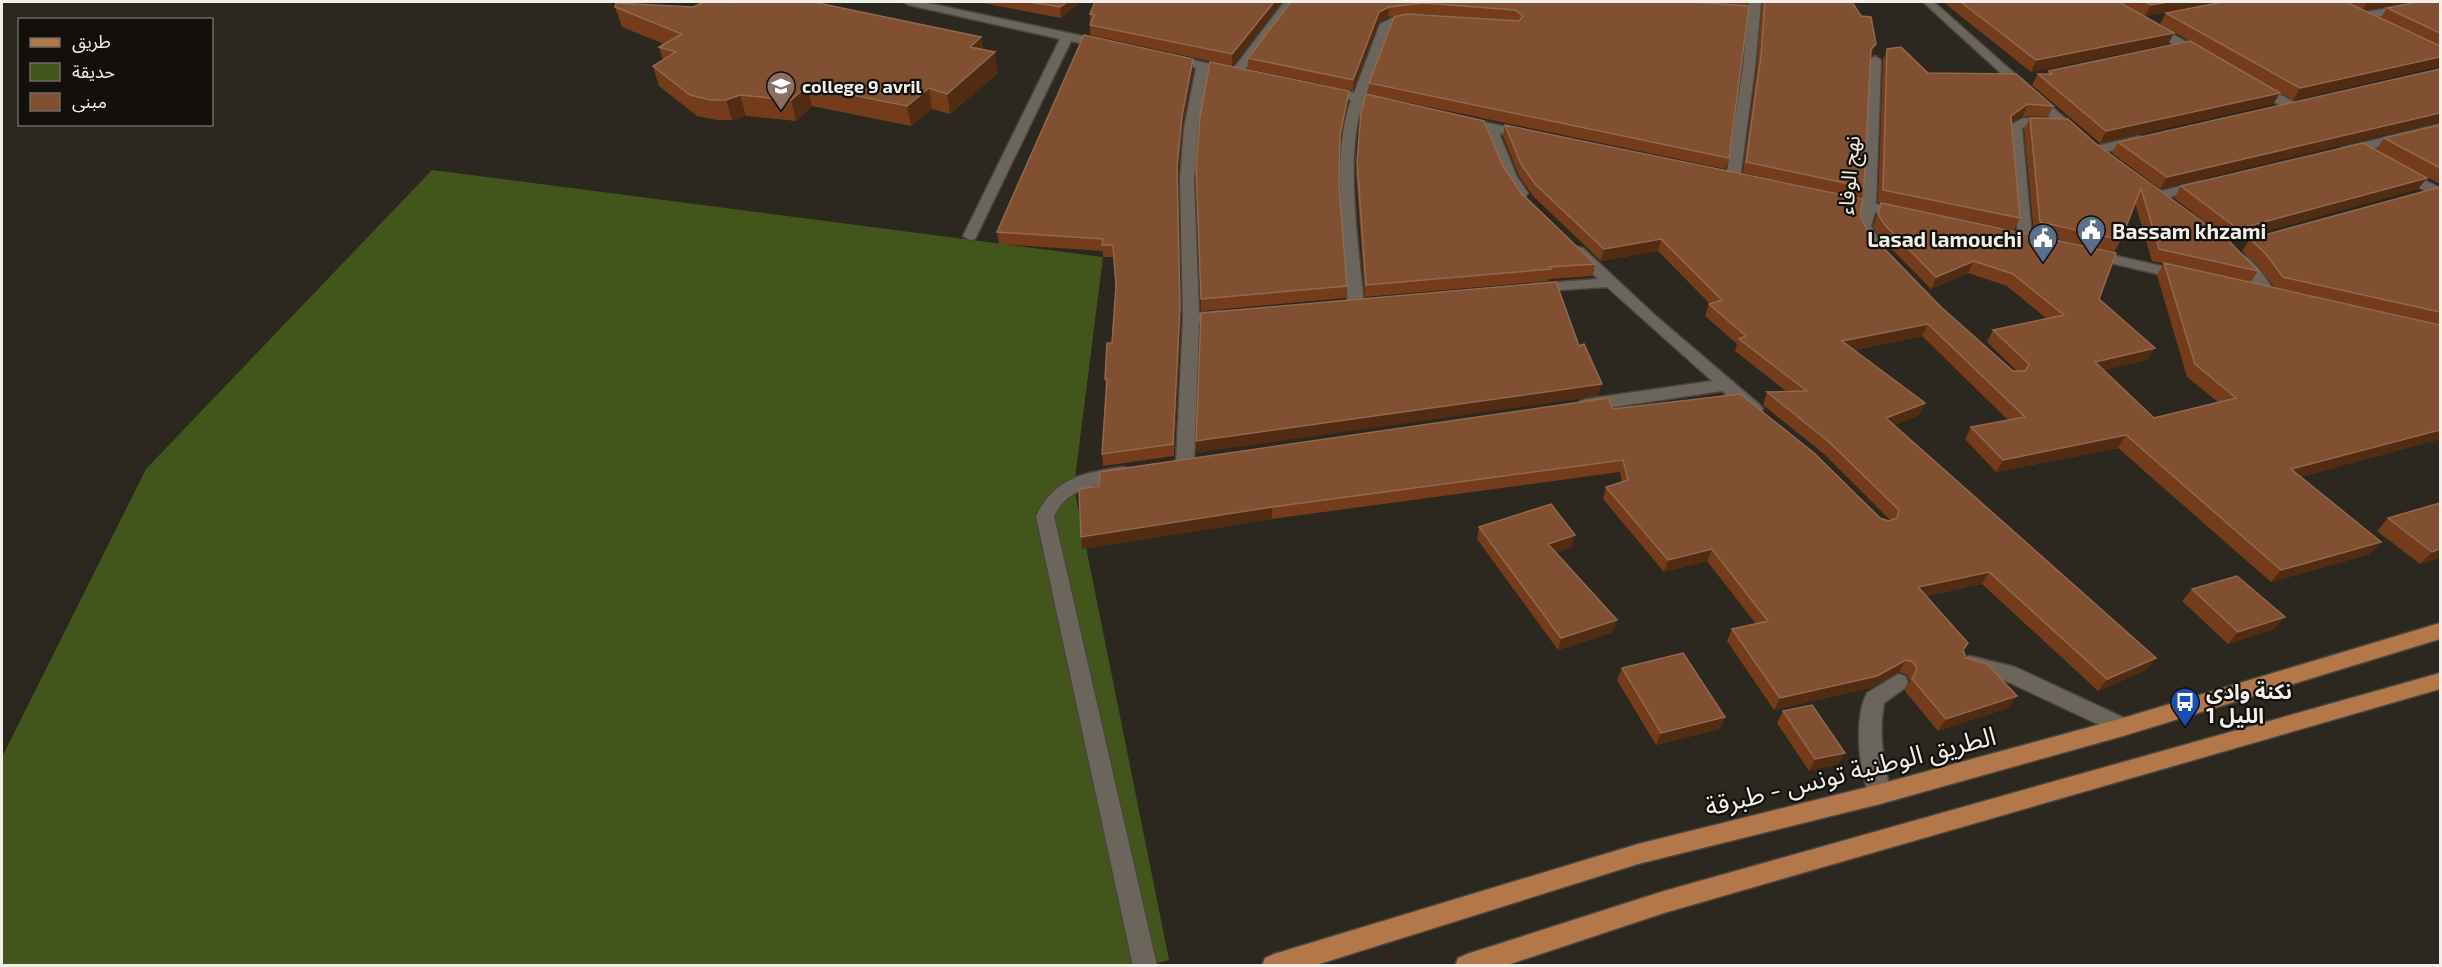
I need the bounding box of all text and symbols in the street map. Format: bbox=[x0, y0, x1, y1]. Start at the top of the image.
legend bbox=[18, 18, 213, 126]
text: طريق bbox=[72, 30, 111, 53]
text: حديقة bbox=[72, 60, 115, 82]
school or university icon: college 9 avril bbox=[765, 70, 797, 112]
place label: college 9 avril bbox=[802, 75, 922, 97]
text: مبنى bbox=[72, 90, 107, 113]
street label: نهج الوفاء bbox=[1832, 135, 1868, 216]
public building icon: Bassam khzami bbox=[2075, 214, 2107, 256]
place label: Bassam khzami bbox=[2112, 218, 2266, 243]
public building icon: Lasad lamouchi bbox=[2027, 222, 2059, 264]
place label: Lasad lamouchi bbox=[1867, 226, 2022, 251]
place label: نكنة وادى الليل 1 bbox=[2206, 678, 2292, 728]
bus stop icon: نكنة وادى الليل 1 bbox=[2169, 686, 2201, 728]
street label: الطريق الوطنية تونس - طبرقة bbox=[1701, 719, 1999, 823]

